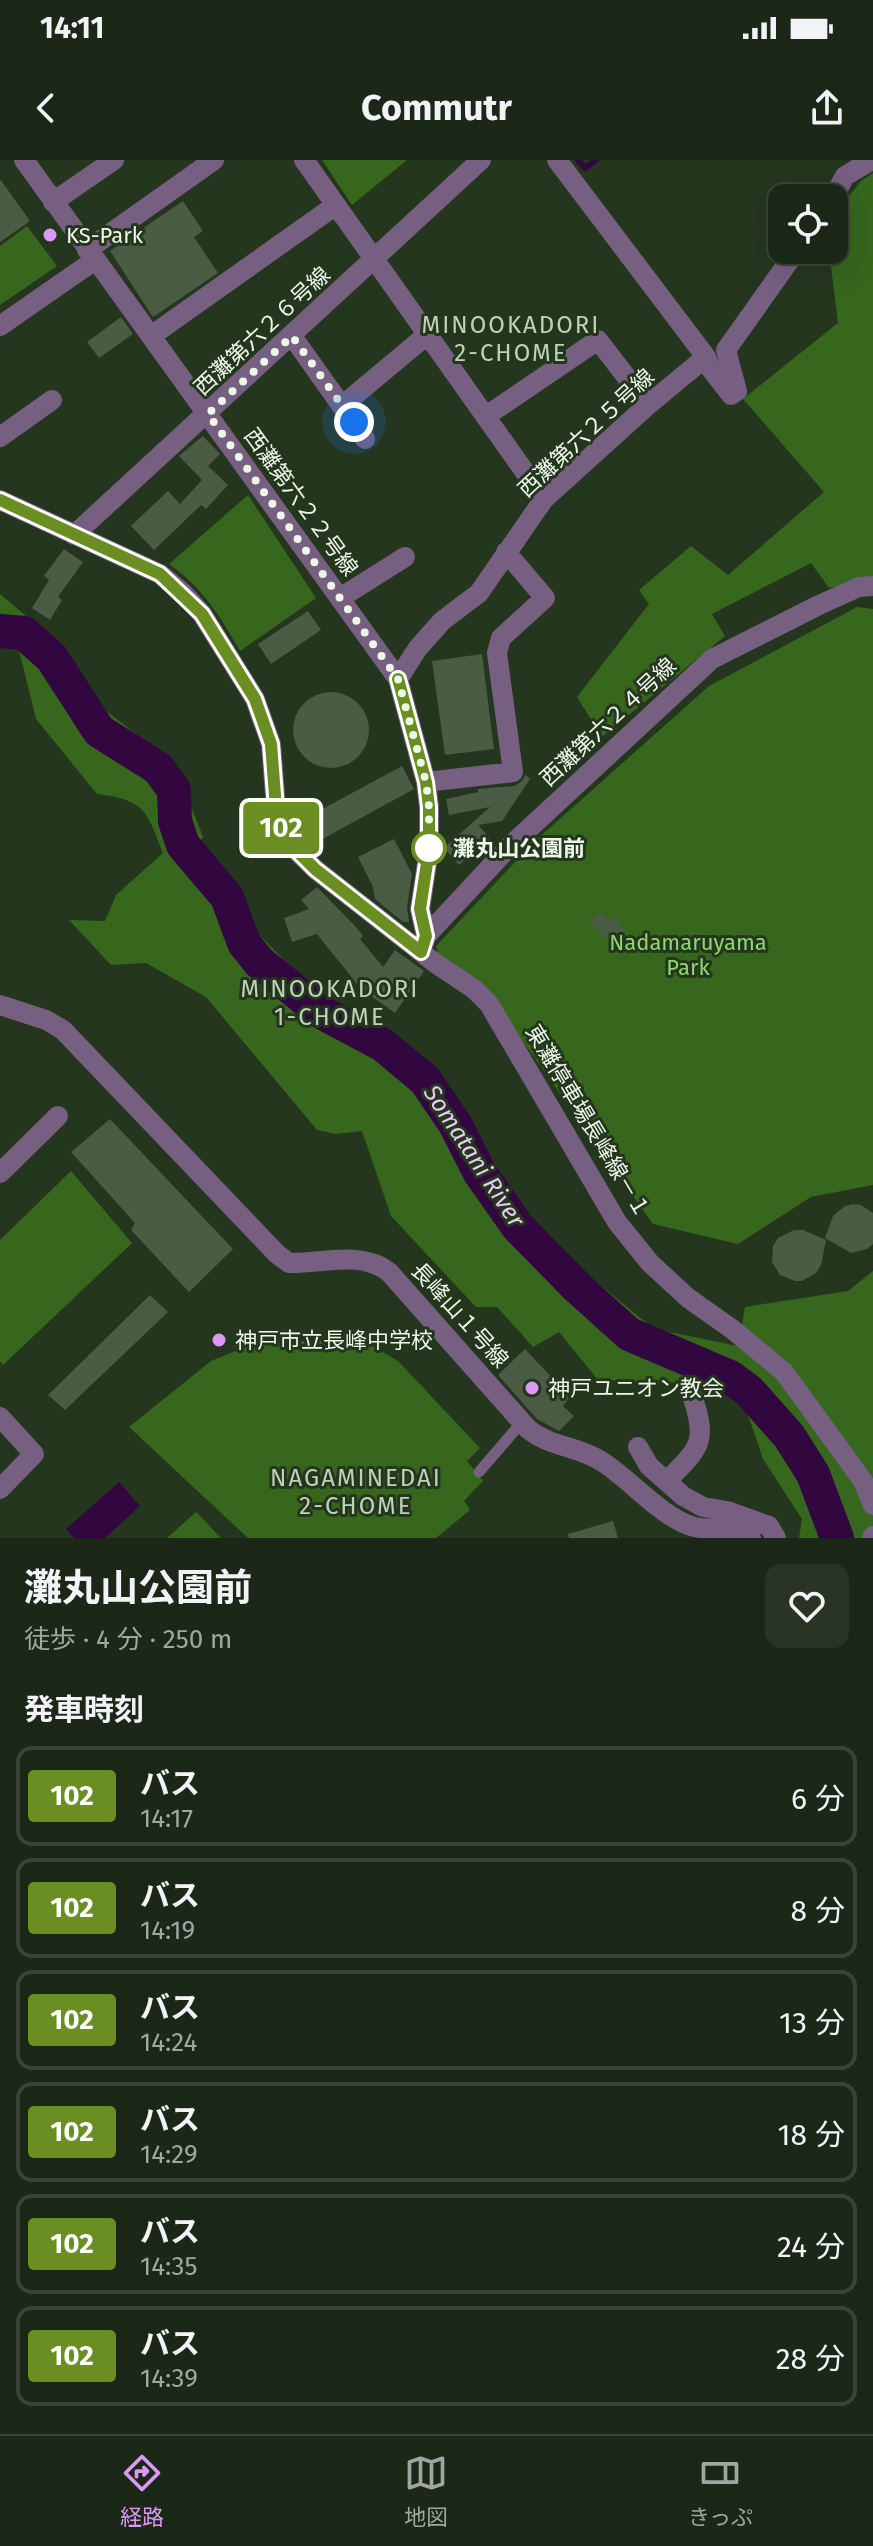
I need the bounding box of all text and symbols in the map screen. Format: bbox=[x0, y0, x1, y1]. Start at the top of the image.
text: 14:11 bbox=[40, 10, 104, 46]
icon: back bbox=[24, 86, 68, 130]
text: Commutr bbox=[361, 86, 512, 130]
icon: share bbox=[805, 86, 849, 130]
map controls bbox=[768, 184, 848, 264]
button: locate bbox=[768, 184, 848, 264]
place label: KS-Park bbox=[66, 222, 144, 249]
marker: KS-Park bbox=[41, 226, 59, 244]
street label: 西灘第六２６号線 bbox=[188, 261, 336, 401]
district label: MINOOKADORI 2-CHOME bbox=[422, 311, 600, 367]
street label: 西灘第六２５号線 bbox=[512, 363, 660, 503]
your location bbox=[334, 402, 374, 442]
street label: 西灘第六２２号線 bbox=[238, 423, 364, 581]
street label: 西灘第六２４号線 bbox=[534, 652, 682, 792]
line badge: 102 bbox=[235, 802, 327, 854]
text: 102 bbox=[259, 811, 303, 844]
marker: 灘丸山公園前 bbox=[412, 831, 446, 865]
place label: 灘丸山公園前 bbox=[453, 835, 585, 862]
park label: Nadamaruyama Park bbox=[609, 929, 767, 981]
district label: MINOOKADORI 1-CHOME bbox=[241, 975, 419, 1031]
street label: 東灘停車場長峰線－１ bbox=[520, 1020, 656, 1222]
water label: Somatani River bbox=[417, 1079, 531, 1233]
street label: 長峰山１号線 bbox=[406, 1257, 514, 1373]
place label: 神戸市立長峰中学校 bbox=[235, 1327, 433, 1354]
marker: 神戸市立長峰中学校 bbox=[210, 1331, 228, 1349]
place label: 神戸ユニオン教会 bbox=[548, 1375, 724, 1402]
marker: 神戸ユニオン教会 bbox=[523, 1379, 541, 1397]
district label: NAGAMINEDAI 2-CHOME bbox=[270, 1464, 442, 1520]
button: heart bbox=[765, 1564, 849, 1648]
text: 灘丸山公園前 bbox=[24, 1565, 252, 1611]
text: 徒歩 · 4 分 · 250 m bbox=[24, 1624, 232, 1655]
text: 発車時刻 bbox=[24, 1692, 144, 1728]
text: バス bbox=[140, 1766, 200, 1802]
text: 102 bbox=[50, 1779, 94, 1812]
text: 6 分 bbox=[791, 1781, 845, 1817]
text: 14:17 bbox=[140, 1803, 193, 1834]
text: バス bbox=[140, 1878, 200, 1914]
text: 102 bbox=[50, 1891, 94, 1924]
text: 8 分 bbox=[791, 1893, 845, 1929]
text: 14:19 bbox=[140, 1915, 195, 1946]
text: バス bbox=[140, 1990, 200, 2026]
text: 102 bbox=[50, 2003, 94, 2036]
text: 13 分 bbox=[779, 2005, 845, 2041]
text: 14:24 bbox=[140, 2027, 197, 2058]
text: バス bbox=[140, 2102, 200, 2138]
text: 102 bbox=[50, 2115, 94, 2148]
text: 18 分 bbox=[778, 2117, 845, 2153]
text: 14:29 bbox=[140, 2139, 198, 2170]
text: バス bbox=[140, 2214, 200, 2250]
text: 102 bbox=[50, 2227, 94, 2260]
text: 24 分 bbox=[777, 2229, 845, 2265]
text: 14:35 bbox=[140, 2251, 198, 2282]
text: バス bbox=[140, 2326, 200, 2362]
text: 102 bbox=[50, 2339, 94, 2372]
text: 28 分 bbox=[776, 2341, 845, 2377]
text: 14:39 bbox=[140, 2363, 198, 2394]
tab: 経路 bbox=[120, 2451, 164, 2531]
tab: 地図 bbox=[404, 2451, 448, 2531]
tab: きっぷ bbox=[688, 2451, 753, 2531]

